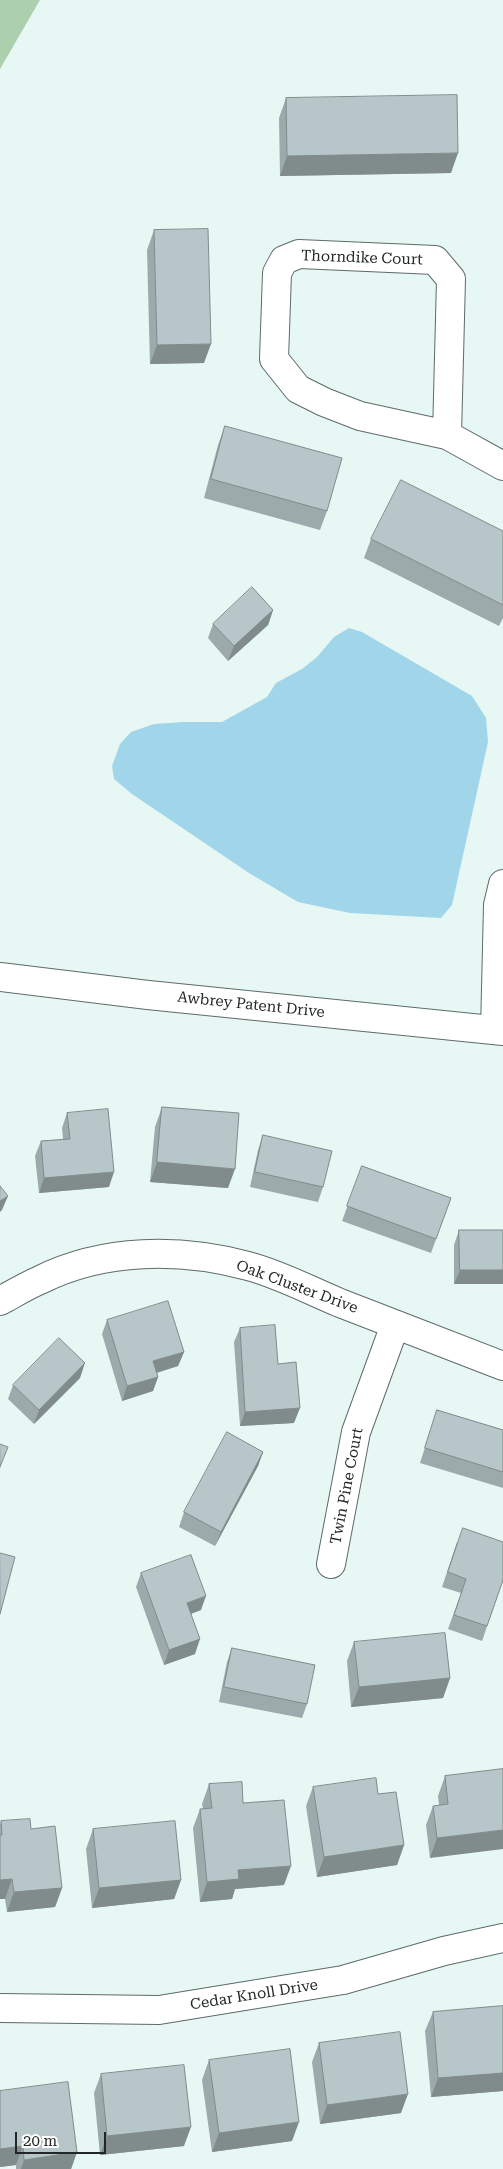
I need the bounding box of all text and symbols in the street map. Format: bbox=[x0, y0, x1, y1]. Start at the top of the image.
street label: Thorndike Court bbox=[301, 247, 423, 269]
street label: Awbrey Patent Drive bbox=[176, 988, 326, 1022]
street label: Oak Cluster Drive bbox=[234, 1257, 360, 1317]
street label: Twin Pine Court bbox=[327, 1426, 367, 1546]
street label: Cedar Knoll Drive bbox=[189, 1976, 319, 2014]
scale bar bbox=[18, 2122, 109, 2154]
text: 20 m bbox=[23, 2132, 57, 2150]

